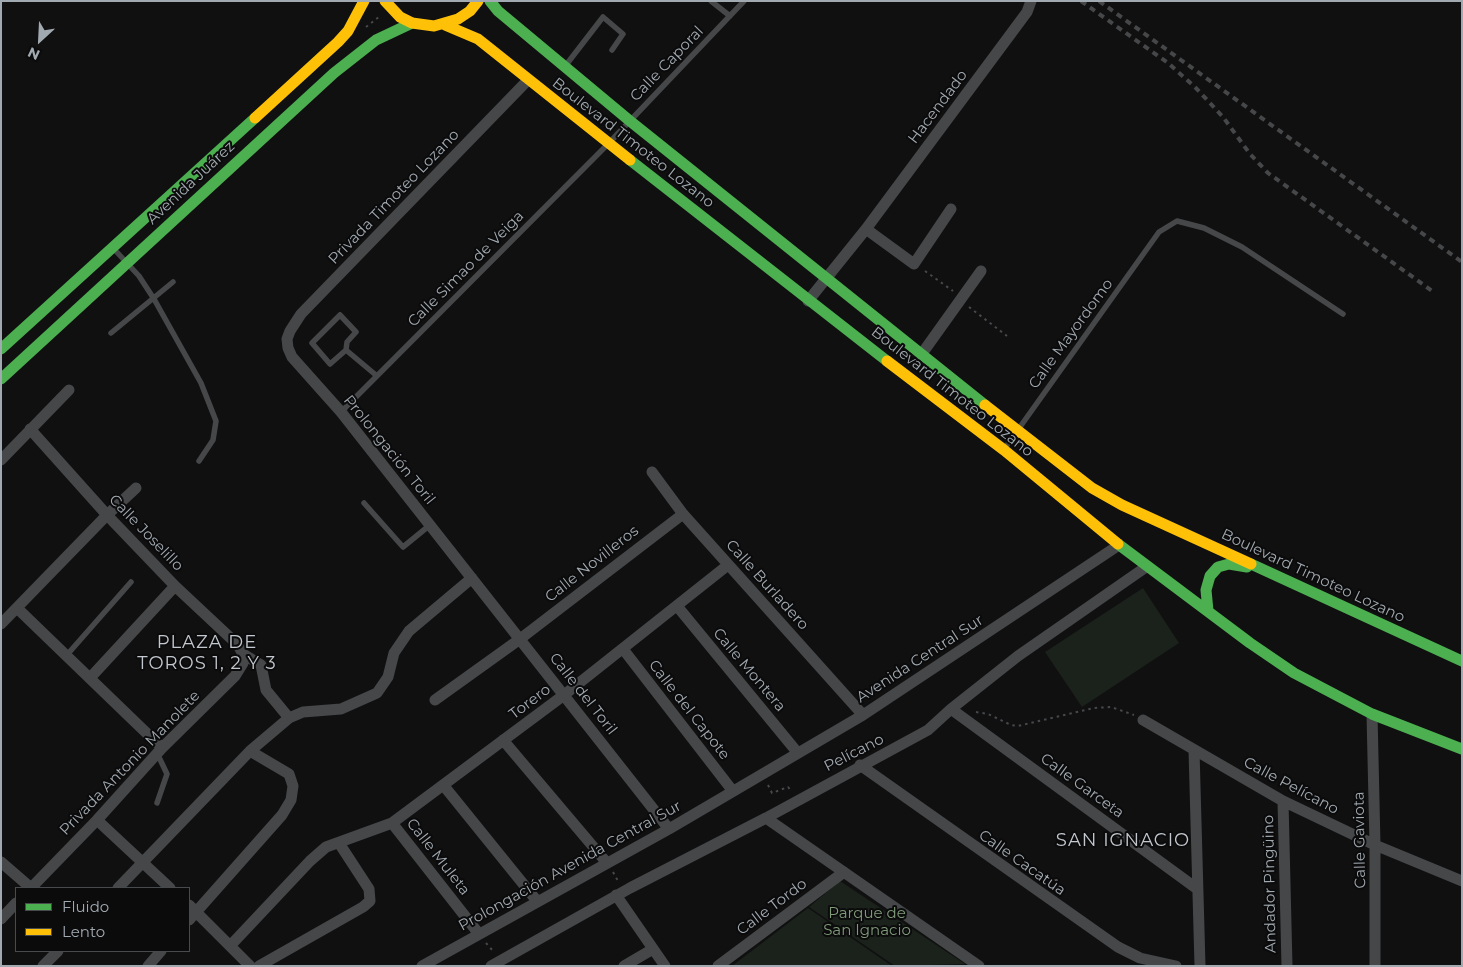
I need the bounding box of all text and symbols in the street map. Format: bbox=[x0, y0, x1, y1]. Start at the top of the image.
north arrow bbox=[15, 15, 65, 65]
street label: Calle Caporal bbox=[627, 23, 707, 105]
text: N bbox=[25, 43, 43, 64]
street label: Hacendado bbox=[905, 67, 971, 147]
street label: Boulevard Timoteo Lozano bbox=[548, 74, 718, 212]
street label: Privada Timoteo Lozano bbox=[325, 126, 463, 268]
street label: Avenida Juárez bbox=[143, 138, 239, 228]
street label: Calle Simao de Veiga bbox=[404, 207, 528, 331]
street label: Calle Mayordomo bbox=[1025, 276, 1117, 392]
street label: Boulevard Timoteo Lozano bbox=[867, 323, 1037, 461]
street label: Prolongación Toril bbox=[339, 392, 439, 508]
street label: Calle Joselillo bbox=[105, 491, 187, 575]
street label: Calle Novilleros bbox=[542, 522, 642, 606]
street label: Boulevard Timoteo Lozano bbox=[1218, 525, 1408, 627]
street label: Calle Burladero bbox=[722, 536, 812, 634]
street label: Avenida Central Sur bbox=[853, 611, 987, 707]
street label: Calle Montera bbox=[709, 625, 789, 715]
district label: PLAZA DE TOROS 1, 2 Y 3 bbox=[136, 632, 278, 674]
street label: Calle del Toril bbox=[545, 650, 621, 738]
street label: Calle del Capote bbox=[645, 657, 733, 763]
street label: Torero bbox=[506, 681, 554, 723]
street label: Privada Antonio Manolete bbox=[56, 687, 204, 839]
street label: Pelícano bbox=[821, 730, 887, 776]
street label: Calle Garceta bbox=[1037, 750, 1127, 822]
street label: Calle Pelícano bbox=[1240, 753, 1342, 819]
street label: Calle Gaviota bbox=[1350, 791, 1370, 889]
street label: Prolongación Avenida Central Sur bbox=[456, 797, 684, 935]
street label: Calle Muleta bbox=[402, 815, 474, 899]
street label: Andador Pingüino bbox=[1260, 815, 1280, 953]
street label: Calle Cacatúa bbox=[975, 826, 1069, 900]
district label: SAN IGNACIO bbox=[1054, 830, 1192, 852]
street label: Calle Tordo bbox=[733, 875, 811, 939]
legend bbox=[15, 887, 190, 952]
text: Fluido bbox=[62, 897, 109, 916]
park label: Parque de San Ignacio bbox=[823, 905, 911, 940]
text: Lento bbox=[62, 922, 105, 941]

